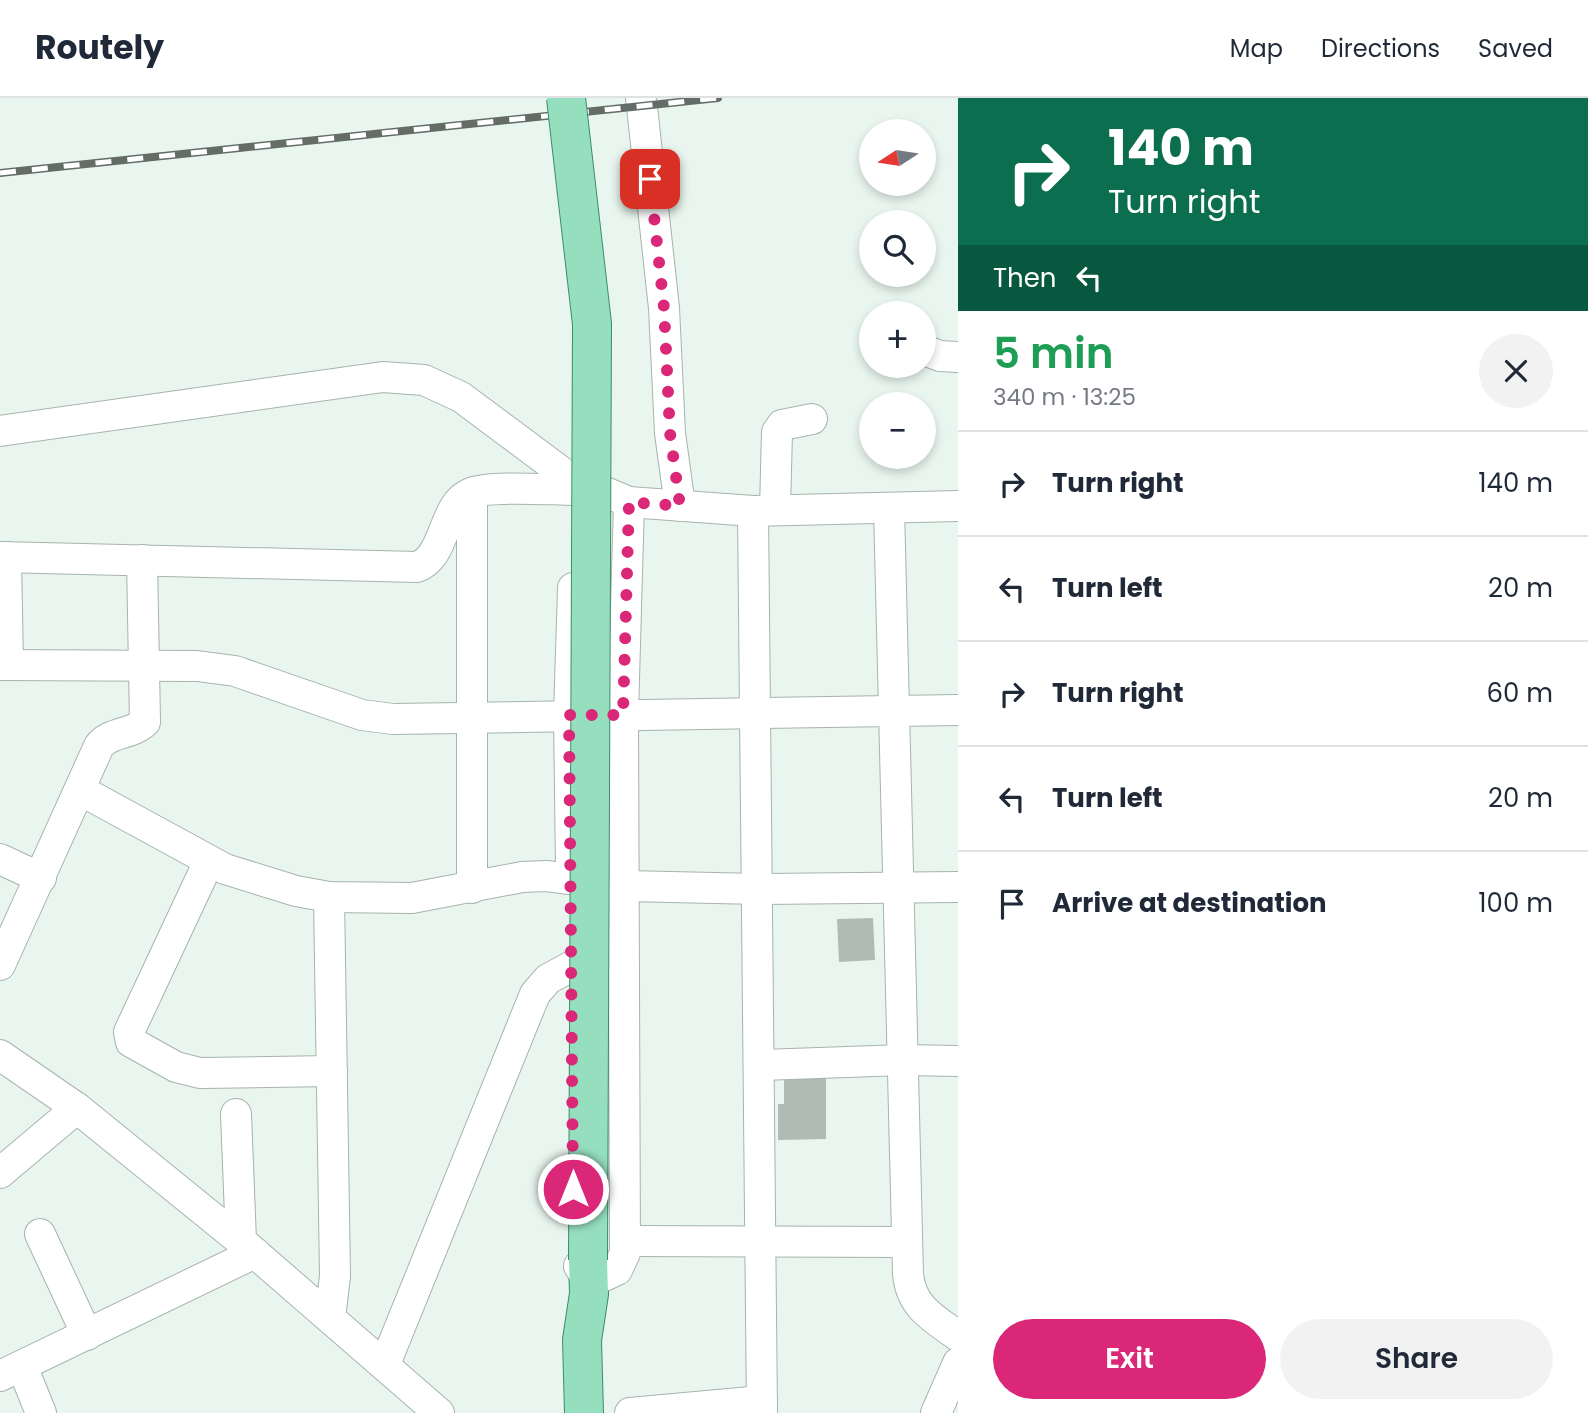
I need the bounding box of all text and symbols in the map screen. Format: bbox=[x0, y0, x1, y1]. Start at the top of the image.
text: Routely bbox=[35, 24, 164, 71]
text: Map bbox=[1230, 32, 1283, 65]
text: Directions bbox=[1321, 32, 1440, 65]
text: Saved bbox=[1478, 32, 1553, 65]
text: 140 m bbox=[1108, 114, 1254, 182]
north arrow bbox=[859, 119, 936, 196]
map controls bbox=[859, 119, 936, 469]
icon: right bbox=[993, 126, 1084, 217]
pin bbox=[620, 149, 680, 209]
icon: arrive bbox=[631, 160, 669, 198]
text: Turn right bbox=[1108, 179, 1260, 224]
button: search bbox=[859, 210, 936, 287]
icon: left bbox=[1070, 259, 1108, 297]
text: Then bbox=[993, 260, 1056, 296]
button: + bbox=[859, 301, 936, 378]
text: 5 min bbox=[993, 324, 1114, 383]
button: close bbox=[1479, 334, 1553, 408]
text: 340 m · 13:25 bbox=[993, 381, 1136, 413]
button: − bbox=[859, 392, 936, 469]
icon: right bbox=[993, 465, 1031, 503]
text: Turn right bbox=[1052, 465, 1184, 501]
text: 140 m bbox=[1478, 465, 1553, 501]
icon: left bbox=[993, 570, 1031, 608]
text: Turn left bbox=[1052, 570, 1163, 606]
text: 20 m bbox=[1488, 570, 1553, 606]
icon: right bbox=[993, 675, 1031, 713]
text: Turn right bbox=[1052, 675, 1184, 711]
text: 60 m bbox=[1486, 675, 1553, 711]
icon: left bbox=[993, 780, 1031, 818]
text: Turn left bbox=[1052, 780, 1163, 816]
text: 20 m bbox=[1488, 780, 1553, 816]
icon: arrive bbox=[993, 885, 1031, 923]
text: Arrive at destination bbox=[1052, 885, 1327, 921]
text: 100 m bbox=[1478, 885, 1553, 921]
position arrow bbox=[536, 1152, 610, 1226]
button: Exit bbox=[993, 1319, 1266, 1399]
button: Share bbox=[1280, 1319, 1553, 1399]

